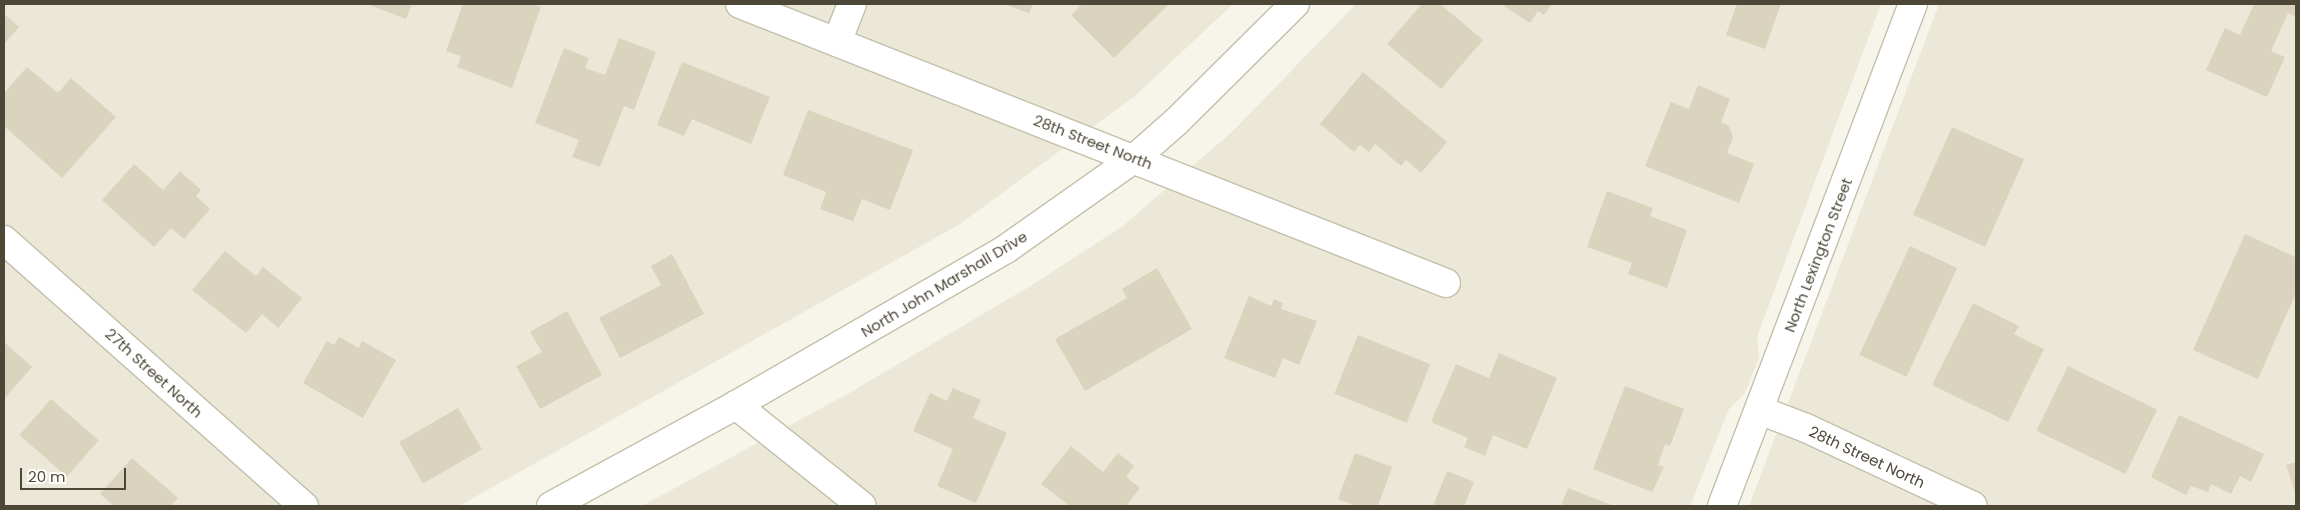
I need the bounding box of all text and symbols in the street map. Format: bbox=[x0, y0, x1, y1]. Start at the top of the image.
street label: 28th Street North bbox=[1031, 111, 1155, 173]
street label: North Lexington Street bbox=[1780, 175, 1856, 335]
street label: North John Marshall Drive bbox=[858, 227, 1030, 341]
street label: 27th Street North bbox=[102, 325, 206, 421]
street label: 28th Street North bbox=[1806, 422, 1928, 492]
scale bar bbox=[22, 458, 129, 490]
text: 20 m bbox=[28, 466, 66, 487]

